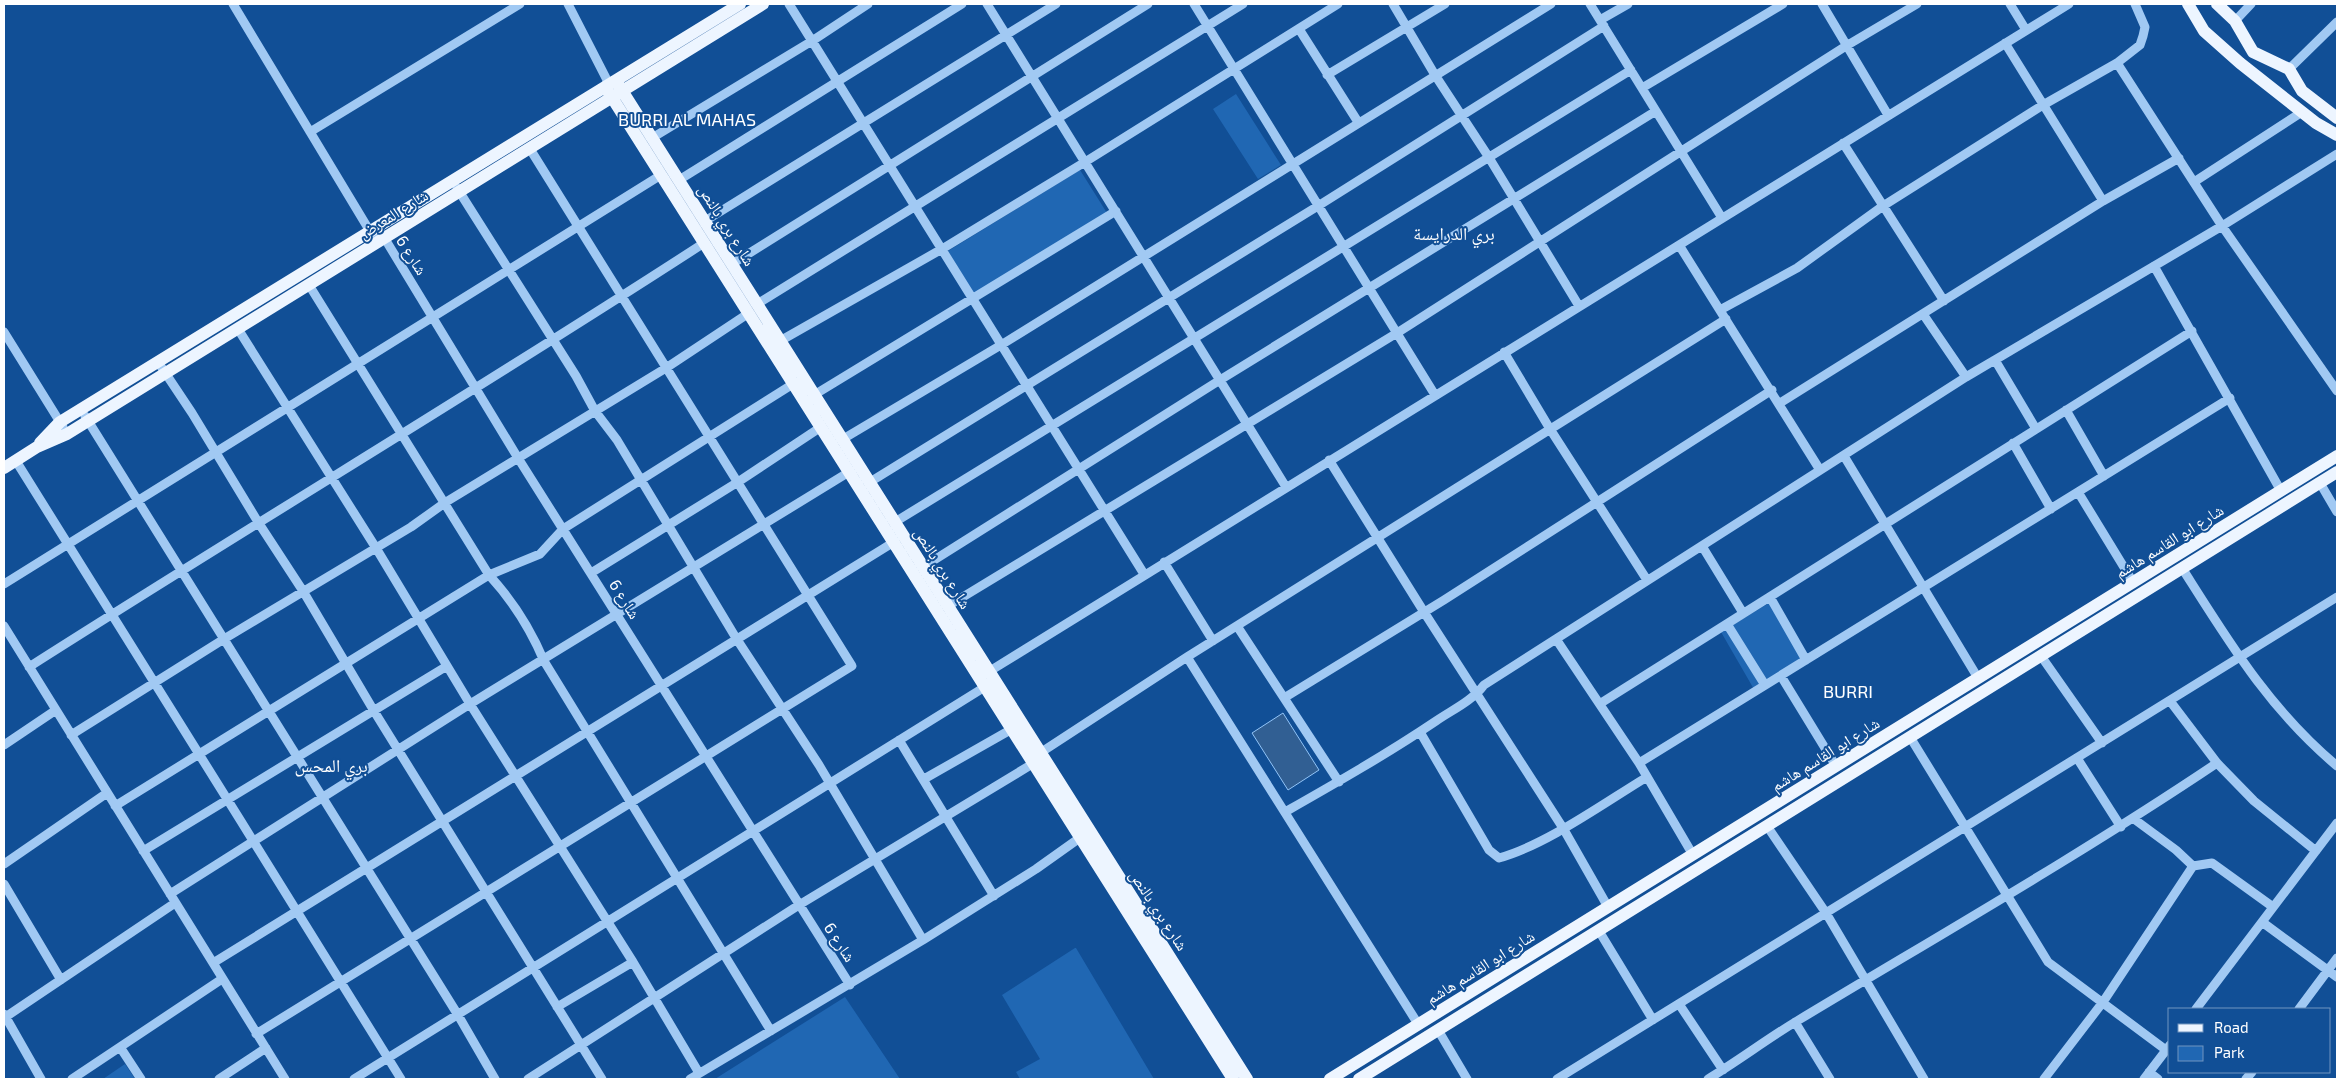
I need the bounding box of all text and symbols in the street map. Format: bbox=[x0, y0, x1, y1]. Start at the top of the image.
district label: BURRI AL MAHAS bbox=[618, 108, 756, 130]
street label: شارع بري بالنص bbox=[691, 181, 760, 271]
street label: شارع المعرض bbox=[354, 185, 432, 244]
district label: بري الدرايسة bbox=[1413, 222, 1495, 249]
street label: شارع 6 bbox=[391, 231, 432, 279]
street label: شارع ابو القاسم هاشم bbox=[2111, 500, 2228, 583]
street label: شارع بري بالنص bbox=[907, 524, 976, 614]
street label: شارع 6 bbox=[604, 575, 645, 623]
district label: BURRI bbox=[1823, 680, 1873, 702]
street label: شارع ابو القاسم هاشم bbox=[1767, 713, 1884, 796]
district label: بري المحس bbox=[294, 754, 368, 781]
street label: شارع بري بالنص bbox=[1123, 866, 1193, 956]
street label: شارع 6 bbox=[819, 918, 860, 966]
street label: شارع ابو القاسم هاشم bbox=[1422, 926, 1539, 1009]
legend bbox=[2168, 1008, 2331, 1073]
text: Road bbox=[2214, 1018, 2249, 1036]
text: Park bbox=[2214, 1043, 2245, 1061]

